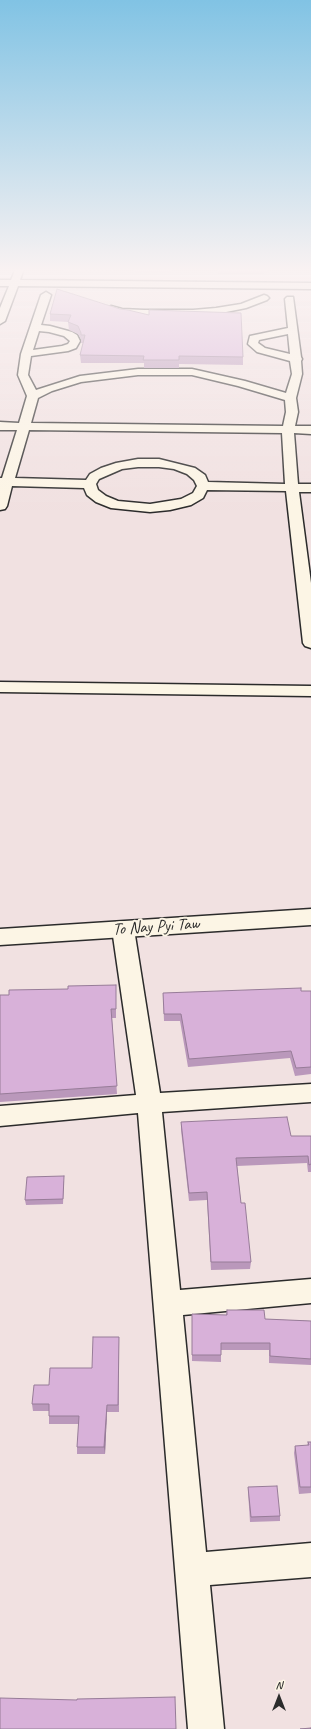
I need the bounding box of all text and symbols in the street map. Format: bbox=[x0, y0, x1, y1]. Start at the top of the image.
street label: To Nay Pyi Taw bbox=[112, 914, 200, 940]
north arrow bbox=[259, 1677, 299, 1717]
text: N bbox=[276, 1678, 282, 1692]

